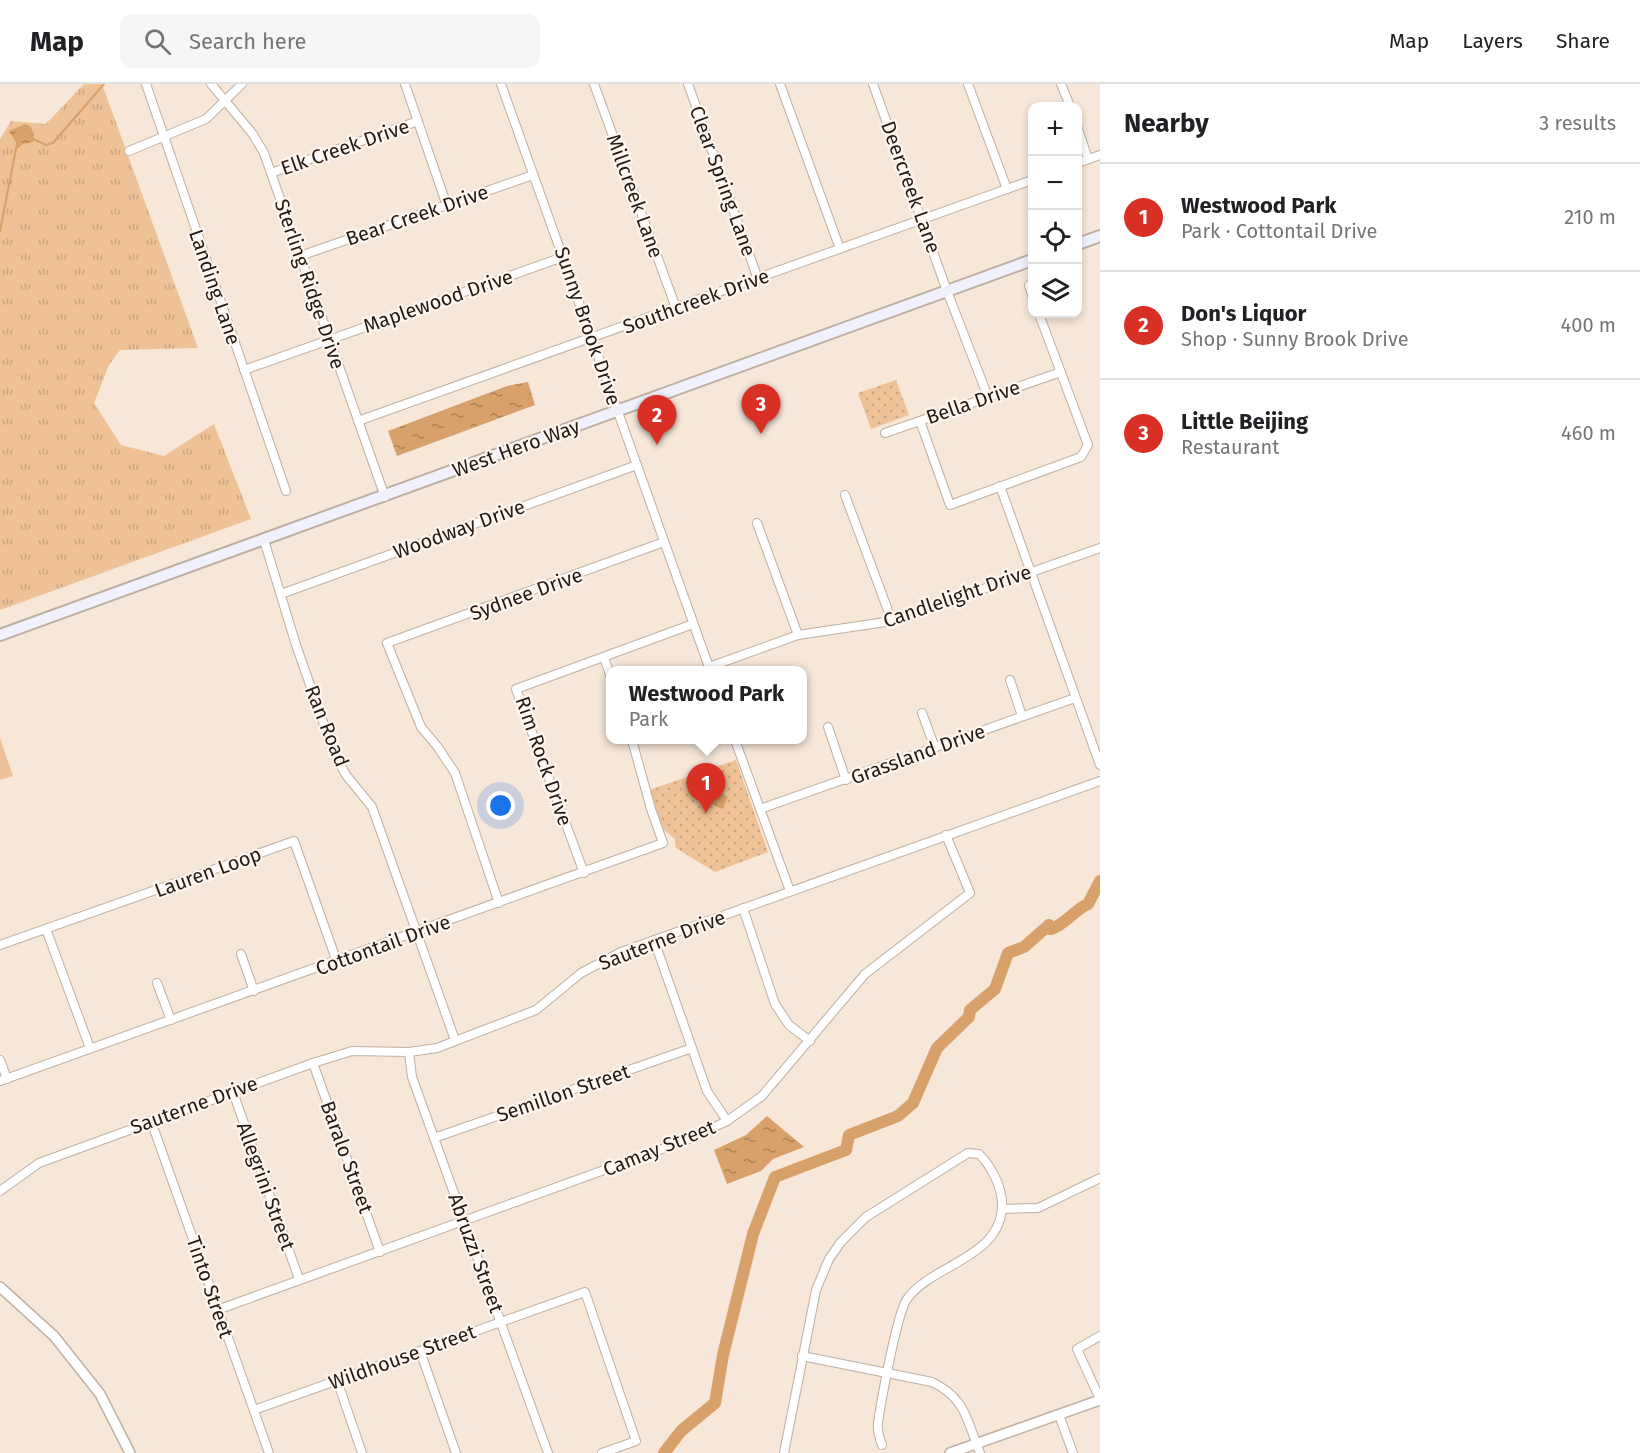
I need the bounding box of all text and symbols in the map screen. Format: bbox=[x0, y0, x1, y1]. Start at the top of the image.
search box bbox=[120, 14, 540, 68]
text: Map bbox=[30, 25, 84, 58]
icon: search bbox=[141, 25, 174, 58]
text: Search here bbox=[189, 28, 307, 55]
text: Map bbox=[1389, 28, 1429, 54]
text: Layers bbox=[1462, 28, 1523, 54]
text: Share bbox=[1556, 28, 1610, 54]
map controls bbox=[1028, 102, 1082, 318]
button: + bbox=[1028, 102, 1082, 156]
street label: Clear Spring Lane bbox=[685, 103, 761, 259]
text: Nearby bbox=[1124, 108, 1209, 139]
text: 3 results bbox=[1539, 111, 1616, 135]
street label: Elk Creek Drive bbox=[278, 114, 412, 180]
street label: Deercreek Lane bbox=[876, 118, 946, 256]
street label: Millcreek Lane bbox=[601, 131, 669, 261]
button: − bbox=[1028, 156, 1082, 210]
street label: Bear Creek Drive bbox=[343, 179, 491, 251]
text: Westwood Park bbox=[1181, 192, 1336, 219]
street label: Sterling Ridge Drive bbox=[270, 196, 350, 372]
text: 1 bbox=[1139, 205, 1148, 229]
text: 210 m bbox=[1564, 205, 1616, 229]
button: locate bbox=[1028, 210, 1082, 264]
text: Park · Cottontail Drive bbox=[1181, 219, 1377, 243]
street label: Landing Lane bbox=[184, 226, 246, 348]
street label: Sunny Brook Drive bbox=[550, 244, 626, 408]
street label: Southcreek Drive bbox=[619, 263, 773, 339]
street label: Maplewood Drive bbox=[360, 264, 516, 338]
button: layers bbox=[1028, 264, 1082, 318]
text: Don's Liquor bbox=[1181, 300, 1306, 327]
text: 2 bbox=[1138, 313, 1149, 337]
text: 400 m bbox=[1561, 313, 1616, 337]
text: Shop · Sunny Brook Drive bbox=[1181, 327, 1409, 351]
street label: Bella Drive bbox=[923, 375, 1023, 429]
pin: 3 bbox=[742, 384, 780, 434]
pin: 2 bbox=[638, 396, 676, 445]
text: Little Beijing bbox=[1181, 408, 1308, 435]
street label: West Hero Way bbox=[449, 414, 583, 482]
text: 3 bbox=[1138, 421, 1149, 445]
text: 460 m bbox=[1561, 421, 1616, 445]
text: Restaurant bbox=[1181, 435, 1279, 459]
street label: Woodway Drive bbox=[390, 494, 528, 564]
street label: Candlelight Drive bbox=[880, 559, 1034, 633]
street label: Sydnee Drive bbox=[466, 563, 586, 625]
popup bbox=[606, 666, 807, 744]
text: Westwood Park bbox=[629, 680, 784, 707]
street label: Ran Road bbox=[300, 682, 354, 770]
street label: Rim Rock Drive bbox=[511, 693, 577, 829]
text: Park bbox=[629, 707, 668, 731]
street label: Grassland Drive bbox=[847, 719, 989, 789]
pin: 1 bbox=[686, 764, 726, 813]
your location bbox=[486, 791, 515, 820]
street label: Lauren Loop bbox=[151, 842, 265, 902]
street label: Sauterne Drive bbox=[595, 905, 729, 975]
street label: Cottontail Drive bbox=[312, 909, 454, 981]
street label: Semillon Street bbox=[493, 1059, 633, 1127]
street label: Sauterne Drive bbox=[127, 1071, 261, 1139]
street label: Baralo Street bbox=[316, 1098, 379, 1217]
street label: Camay Street bbox=[599, 1114, 719, 1181]
street label: Allegrini Street bbox=[232, 1119, 301, 1254]
street label: Abruzzi Street bbox=[443, 1190, 509, 1317]
street label: Tinto Street bbox=[181, 1233, 239, 1342]
street label: Wildhouse Street bbox=[325, 1319, 480, 1395]

